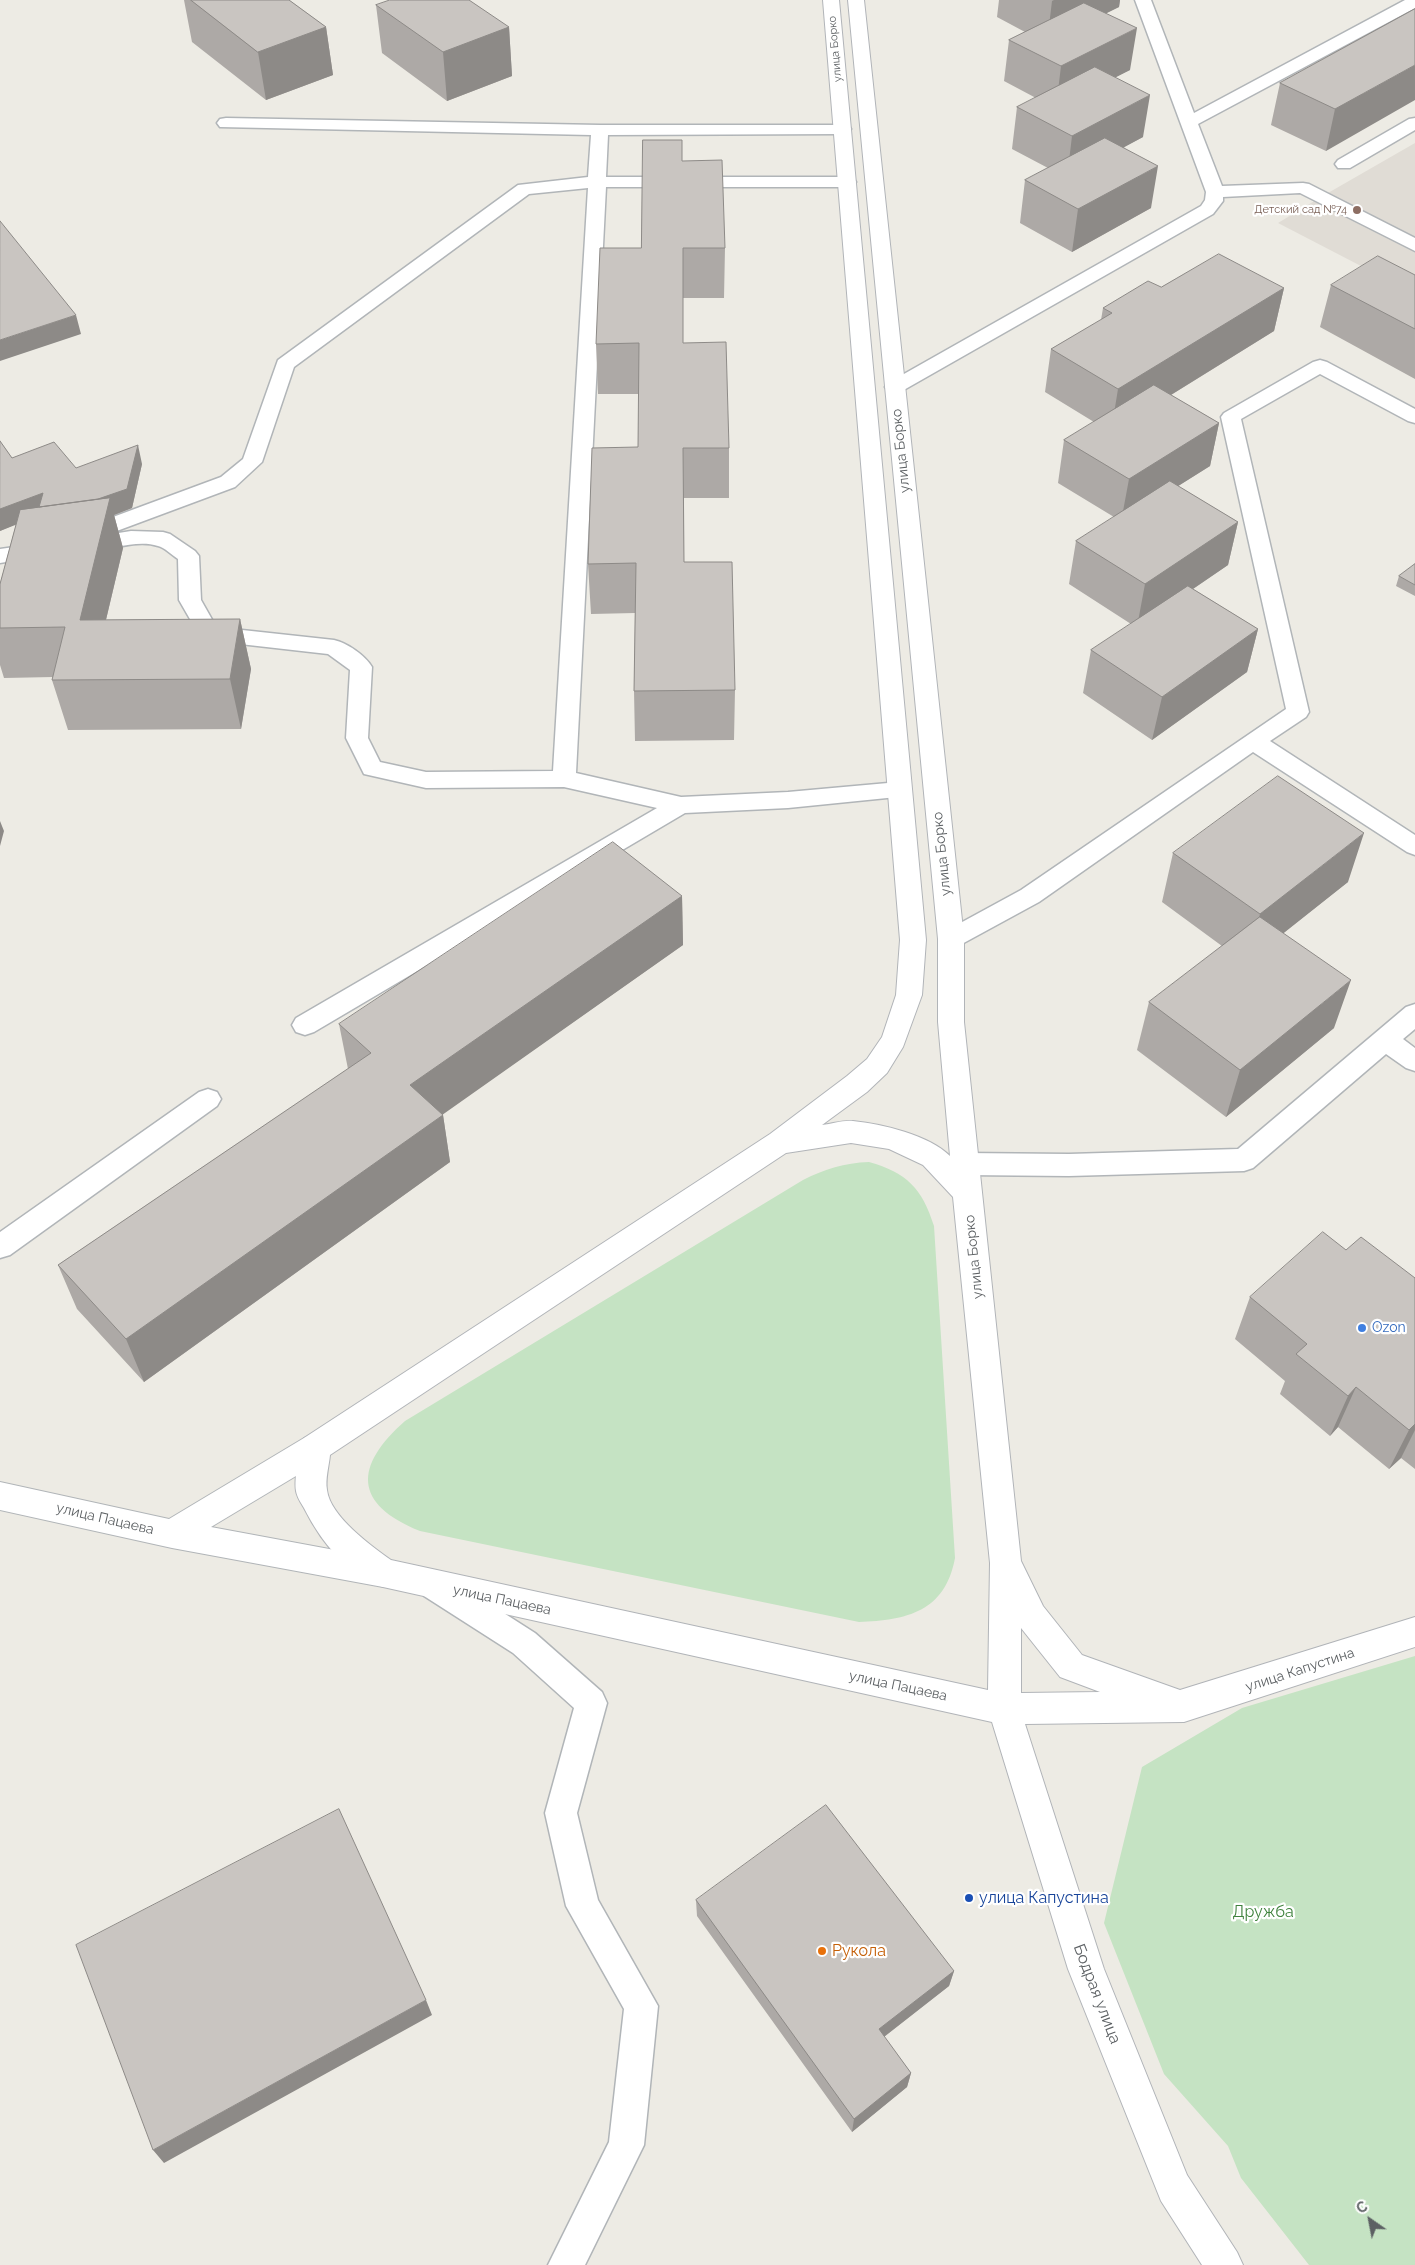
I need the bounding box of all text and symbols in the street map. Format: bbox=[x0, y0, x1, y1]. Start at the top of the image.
street label: улица Борко bbox=[826, 15, 844, 83]
place label: Детский сад №74 bbox=[1254, 203, 1347, 217]
marker: Детский сад №74 bbox=[1351, 204, 1363, 216]
street label: улица Борко bbox=[888, 408, 914, 494]
street label: улица Борко bbox=[929, 811, 955, 897]
street label: улица Борко bbox=[961, 1214, 987, 1300]
place label: Ozon bbox=[1372, 1320, 1406, 1336]
marker: Ozon bbox=[1356, 1322, 1368, 1334]
street label: улица Пацаева bbox=[54, 1500, 156, 1538]
street label: улица Пацаева bbox=[451, 1581, 553, 1619]
street label: улица Капустина bbox=[1243, 1644, 1357, 1696]
street label: улица Пацаева bbox=[847, 1667, 949, 1705]
place label: улица Капустина bbox=[979, 1888, 1109, 1908]
marker: улица Капустина bbox=[963, 1892, 975, 1904]
park label: Дружба bbox=[1232, 1902, 1294, 1922]
place label: Рукола bbox=[832, 1941, 886, 1961]
street label: Бодрая улица bbox=[1069, 1941, 1125, 2047]
marker: Рукола bbox=[816, 1945, 828, 1957]
north arrow bbox=[1345, 2195, 1395, 2245]
text: С bbox=[1353, 2198, 1370, 2217]

